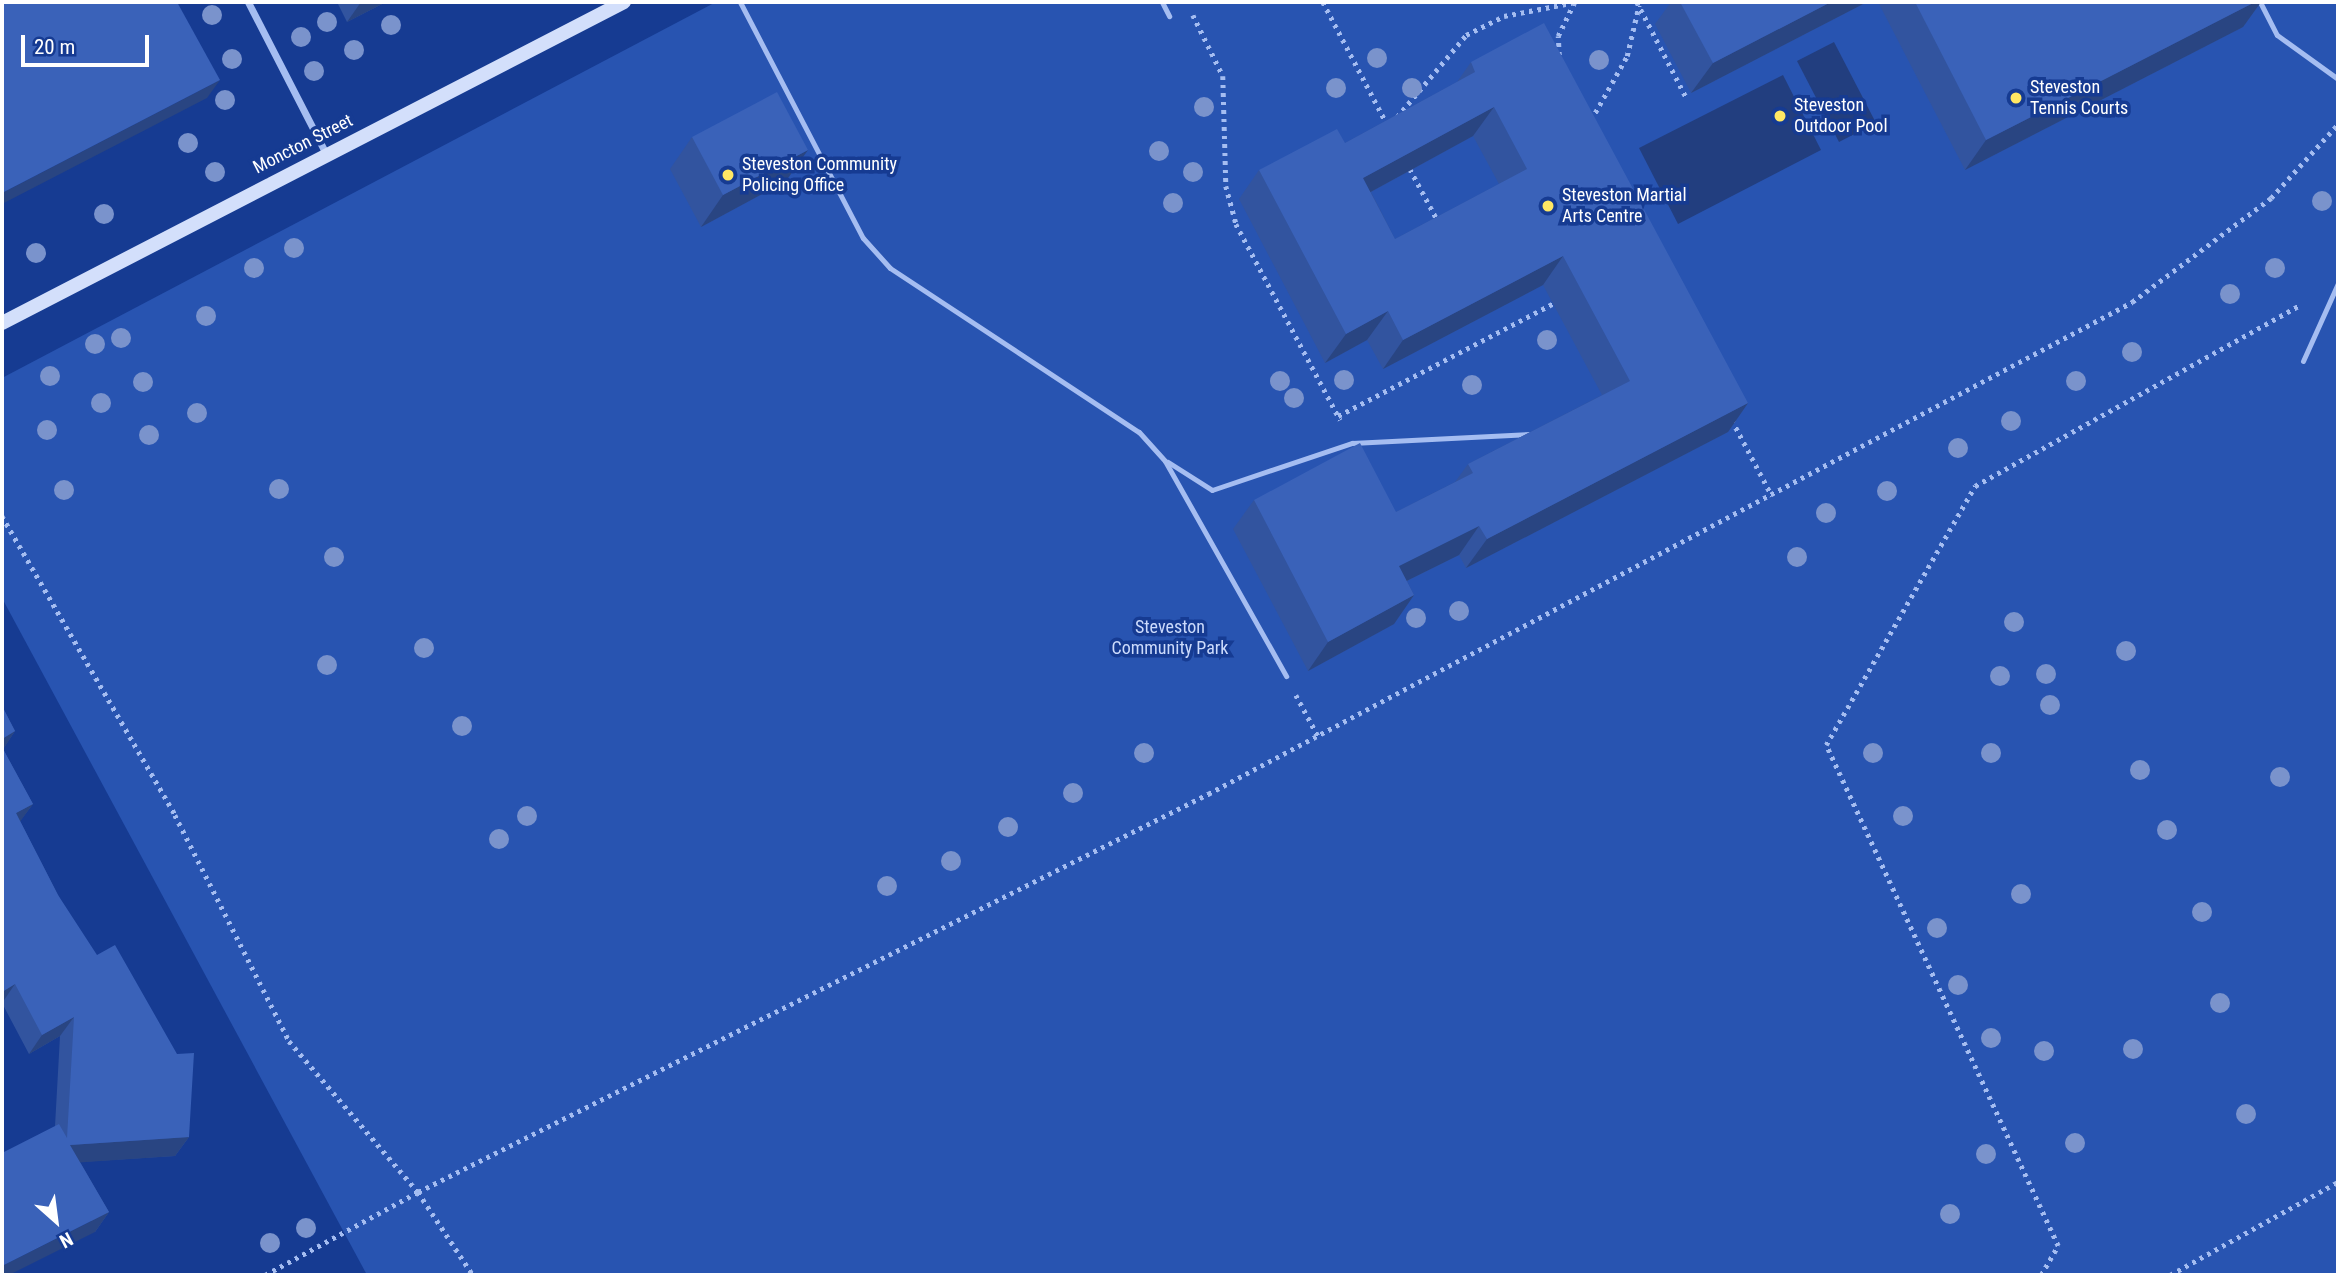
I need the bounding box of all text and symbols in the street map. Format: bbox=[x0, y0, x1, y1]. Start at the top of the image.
scale bar bbox=[24, 21, 152, 65]
text: 20 m bbox=[34, 35, 75, 59]
place label: Steveston Tennis Courts bbox=[2030, 77, 2128, 119]
marker: Steveston Tennis Courts bbox=[2008, 90, 2024, 106]
place label: Steveston Outdoor Pool bbox=[1794, 95, 1888, 138]
marker: Steveston Outdoor Pool bbox=[1772, 108, 1788, 124]
street label: Moncton Street bbox=[250, 110, 356, 178]
place label: Steveston Community Policing Office bbox=[742, 154, 897, 196]
marker: Steveston Community Policing Office bbox=[720, 167, 736, 183]
place label: Steveston Martial Arts Centre bbox=[1562, 185, 1687, 228]
marker: Steveston Martial Arts Centre bbox=[1540, 198, 1556, 214]
park label: Steveston Community Park bbox=[1112, 617, 1228, 660]
north arrow bbox=[21, 1186, 91, 1256]
text: N bbox=[56, 1227, 77, 1253]

